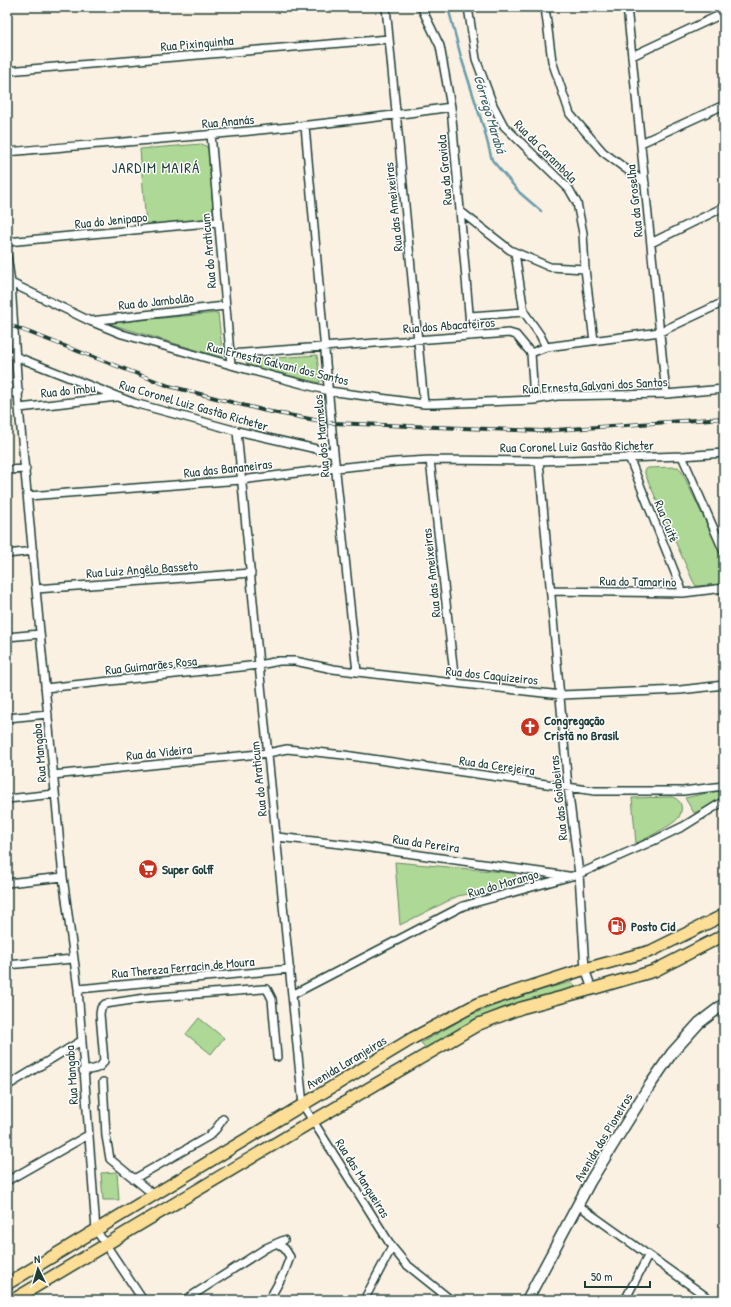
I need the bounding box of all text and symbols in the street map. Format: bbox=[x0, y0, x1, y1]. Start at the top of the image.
street label: Rua Pixinguinha bbox=[160, 31, 234, 55]
water label: Córrego Marabá bbox=[469, 72, 512, 157]
street label: Rua Ananás bbox=[201, 110, 255, 132]
street label: Rua da Carambola bbox=[510, 115, 582, 187]
street label: Rua da Graviola bbox=[432, 134, 456, 206]
district label: JARDIM MAIRÁ bbox=[112, 157, 200, 178]
street label: Rua das Ameixeiras bbox=[379, 161, 407, 253]
street label: Rua da Groselha bbox=[621, 164, 647, 238]
street label: Rua do Jenipapo bbox=[74, 207, 148, 233]
street label: Rua do Araticum bbox=[196, 213, 220, 289]
street label: Rua do Jambolão bbox=[117, 288, 195, 314]
street label: Rua dos Abacateiros bbox=[402, 313, 496, 337]
street label: Rua Ernesta Galvani dos Santos bbox=[205, 337, 351, 389]
street label: Rua Ernesta Galvani dos Santos bbox=[522, 372, 668, 398]
street label: Rua Coronel Luiz Gastão Richeter bbox=[117, 375, 271, 435]
street label: Rua do Imbu bbox=[40, 378, 96, 402]
street label: Rua dos Marmelos bbox=[308, 394, 334, 478]
street label: Rua Coronel Luiz Gastão Richeter bbox=[500, 436, 654, 456]
street label: Rua das Bananeiras bbox=[183, 454, 273, 482]
street label: Rua Cuité bbox=[650, 497, 684, 545]
street label: Rua das Ameixeiras bbox=[417, 527, 445, 619]
street label: Rua Luiz Angêlo Basseto bbox=[85, 556, 199, 582]
street label: Rua do Tamarino bbox=[600, 571, 676, 591]
street label: Rua Guimarães Rosa bbox=[104, 651, 198, 679]
street label: Rua dos Caquizeiros bbox=[445, 661, 539, 689]
place label: Congregação Cristã no Brasil bbox=[544, 711, 619, 744]
church icon: Congregação Cristã no Brasil bbox=[519, 716, 541, 738]
street label: Rua Mangaba bbox=[27, 723, 51, 783]
street label: Rua da Videira bbox=[125, 740, 193, 764]
street label: Rua do Araticum bbox=[245, 740, 271, 817]
street label: Rua da Cerejeira bbox=[458, 751, 536, 779]
street label: Rua das Goiabeiras bbox=[545, 755, 571, 841]
street label: Rua da Pereira bbox=[392, 829, 460, 857]
supermarket icon: Super Golff bbox=[137, 858, 159, 880]
place label: Super Golff bbox=[162, 860, 215, 879]
street label: Rua do Morango bbox=[466, 864, 540, 902]
fuel station icon: Posto Cid bbox=[606, 915, 628, 937]
place label: Posto Cid bbox=[631, 917, 676, 935]
street label: Rua Thereza Ferracin de Moura bbox=[111, 952, 255, 982]
street label: Avenida Laranjeiras bbox=[302, 1031, 390, 1093]
street label: Rua Mangaba bbox=[60, 1045, 82, 1105]
street label: Avenida dos Pioneiros bbox=[569, 1089, 637, 1185]
street label: Rua das Mangueiras bbox=[331, 1135, 395, 1221]
north arrow bbox=[18, 1249, 58, 1289]
text: N bbox=[34, 1252, 41, 1266]
scale bar bbox=[585, 1263, 650, 1289]
text: 50 m bbox=[591, 1268, 612, 1285]

